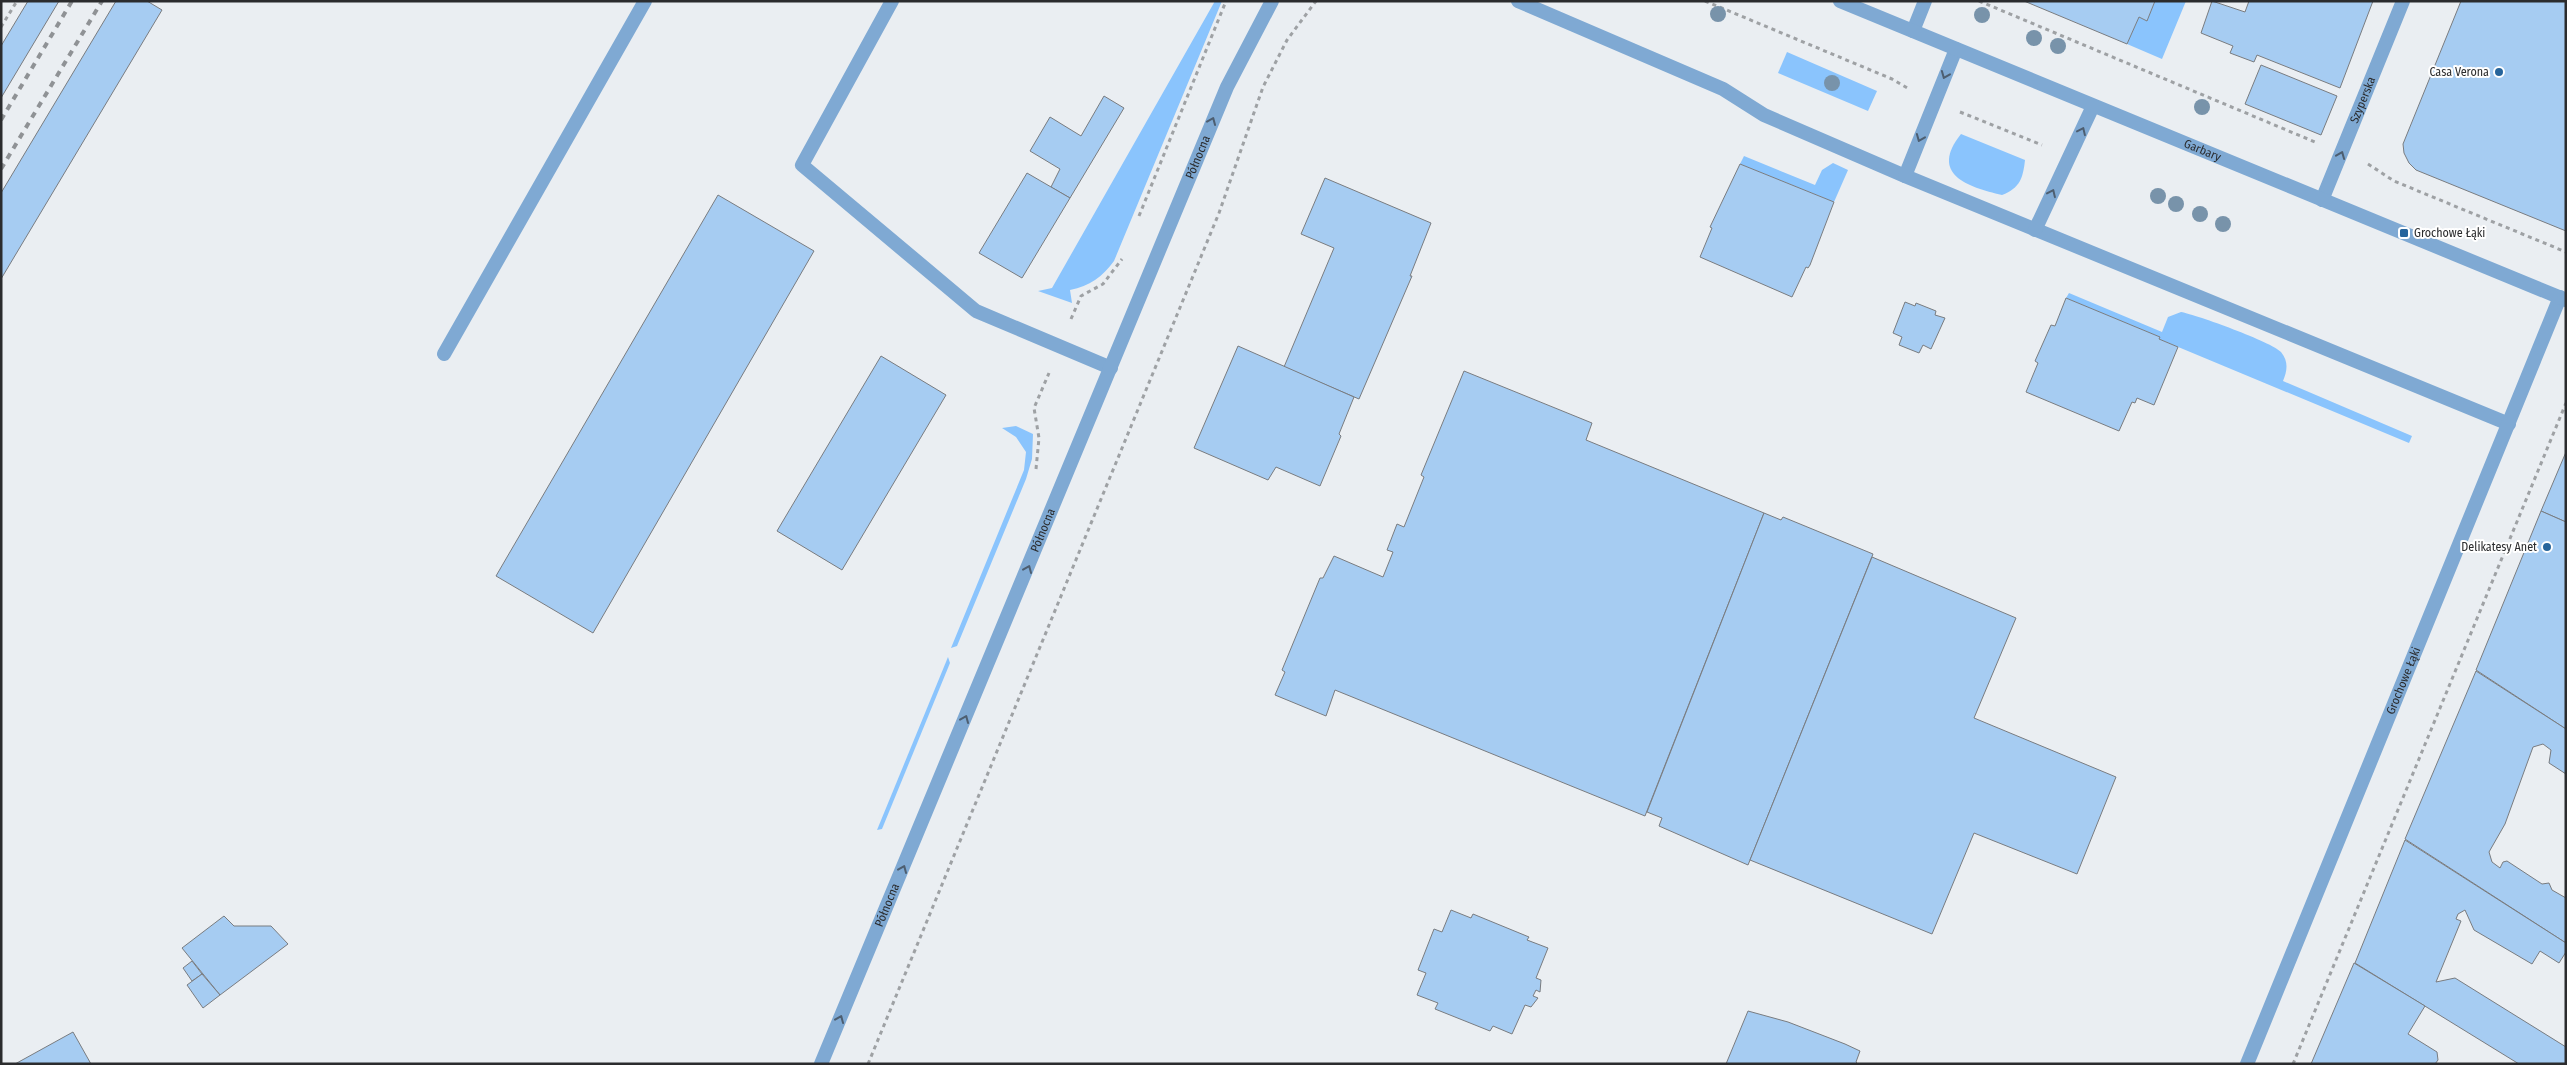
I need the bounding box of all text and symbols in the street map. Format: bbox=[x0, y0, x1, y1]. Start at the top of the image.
place label: Casa Verona bbox=[2429, 65, 2489, 79]
marker: Casa Verona bbox=[2493, 66, 2505, 78]
one-way arrow bbox=[1941, 70, 1952, 79]
street label: Szyperska bbox=[2347, 75, 2378, 125]
one-way arrow bbox=[1206, 117, 1217, 126]
one-way arrow bbox=[2075, 127, 2086, 136]
street label: Północna bbox=[1183, 133, 1213, 181]
one-way arrow bbox=[1915, 133, 1926, 142]
street label: Garbary bbox=[2182, 136, 2224, 164]
one-way arrow bbox=[2336, 152, 2346, 160]
one-way arrow bbox=[2046, 189, 2056, 198]
place label: Grochowe Łąki bbox=[2414, 226, 2485, 240]
marker: Grochowe Łąki bbox=[2398, 227, 2410, 239]
street label: Północna bbox=[1028, 506, 1058, 554]
place label: Delikatesy Anet bbox=[2461, 540, 2537, 554]
marker: Delikatesy Anet bbox=[2541, 541, 2553, 553]
one-way arrow bbox=[1021, 565, 1032, 574]
street label: Grochowe Łąki bbox=[2383, 645, 2423, 716]
one-way arrow bbox=[959, 715, 970, 724]
one-way arrow bbox=[896, 865, 907, 874]
street label: Północna bbox=[872, 881, 902, 929]
one-way arrow bbox=[834, 1015, 845, 1024]

